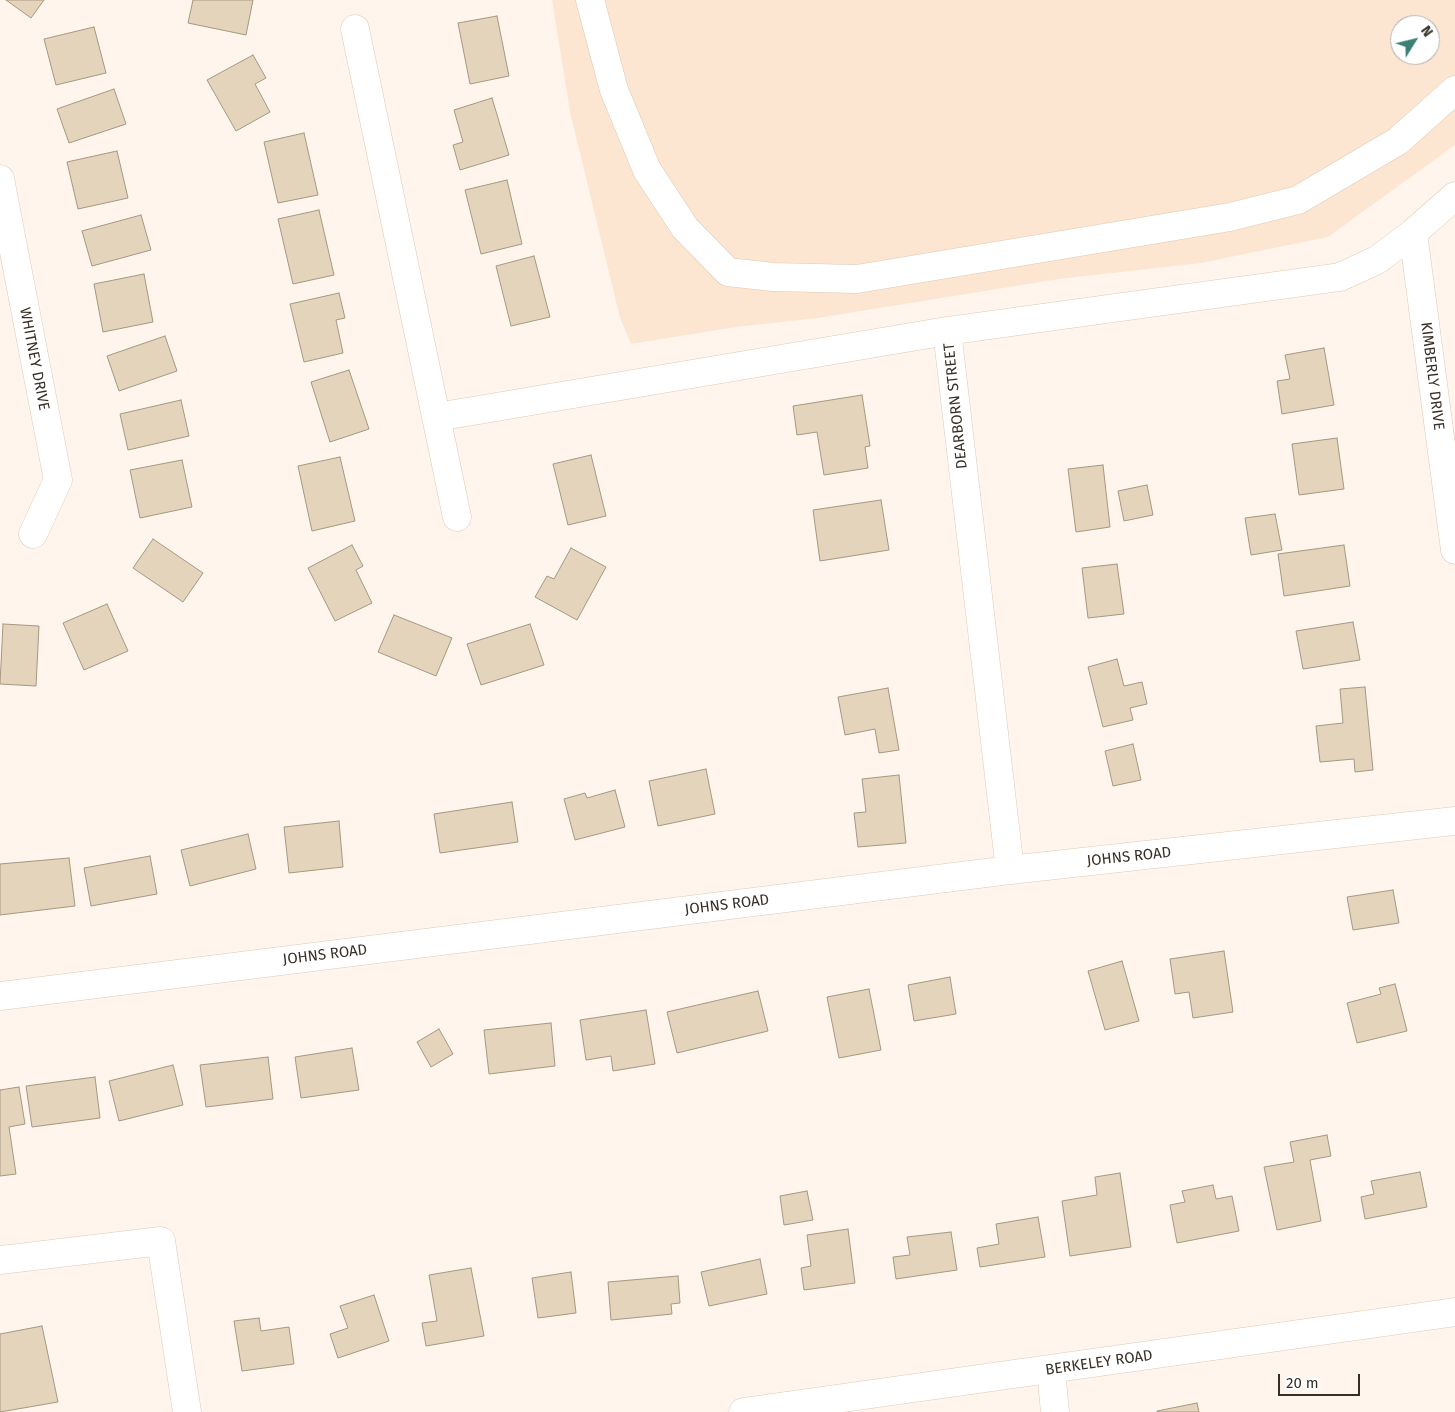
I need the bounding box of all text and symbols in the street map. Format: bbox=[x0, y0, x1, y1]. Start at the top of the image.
north arrow bbox=[1390, 15, 1440, 65]
text: N bbox=[1417, 23, 1436, 40]
street label: WHITNEY DRIVE bbox=[15, 306, 53, 412]
street label: KIMBERLY DRIVE bbox=[1416, 321, 1448, 431]
street label: DEARBORN STREET bbox=[940, 342, 972, 470]
street label: JOHNS ROAD bbox=[1086, 844, 1172, 870]
street label: JOHNS ROAD bbox=[684, 891, 770, 919]
street label: JOHNS ROAD bbox=[282, 941, 368, 969]
street label: BERKELEY ROAD bbox=[1044, 1347, 1154, 1379]
scale bar bbox=[1280, 1364, 1362, 1396]
text: 20 m bbox=[1286, 1374, 1319, 1392]

